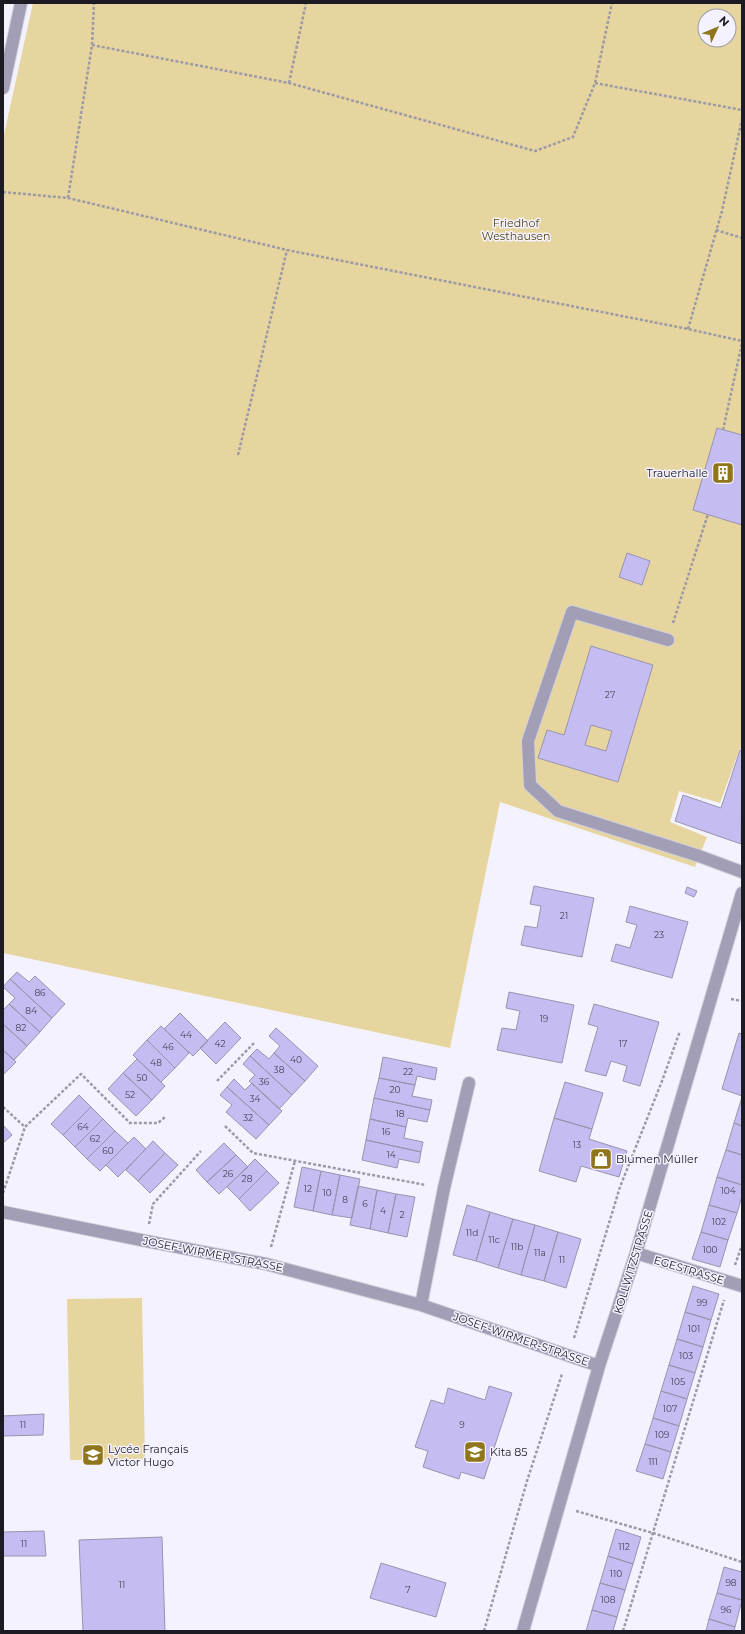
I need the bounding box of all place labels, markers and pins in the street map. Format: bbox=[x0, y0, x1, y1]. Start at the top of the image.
building icon: Trauerhalle bbox=[710, 460, 736, 486]
place label: Trauerhalle bbox=[647, 466, 708, 480]
shop icon: Blumen Müller bbox=[588, 1146, 614, 1172]
place label: Blumen Müller bbox=[616, 1152, 698, 1166]
school or university icon: Kita 85 bbox=[462, 1439, 488, 1465]
school or university icon: Lycée Français Victor Hugo bbox=[80, 1442, 106, 1468]
place label: Lycée Français Victor Hugo bbox=[108, 1442, 189, 1469]
place label: Kita 85 bbox=[490, 1445, 528, 1459]

